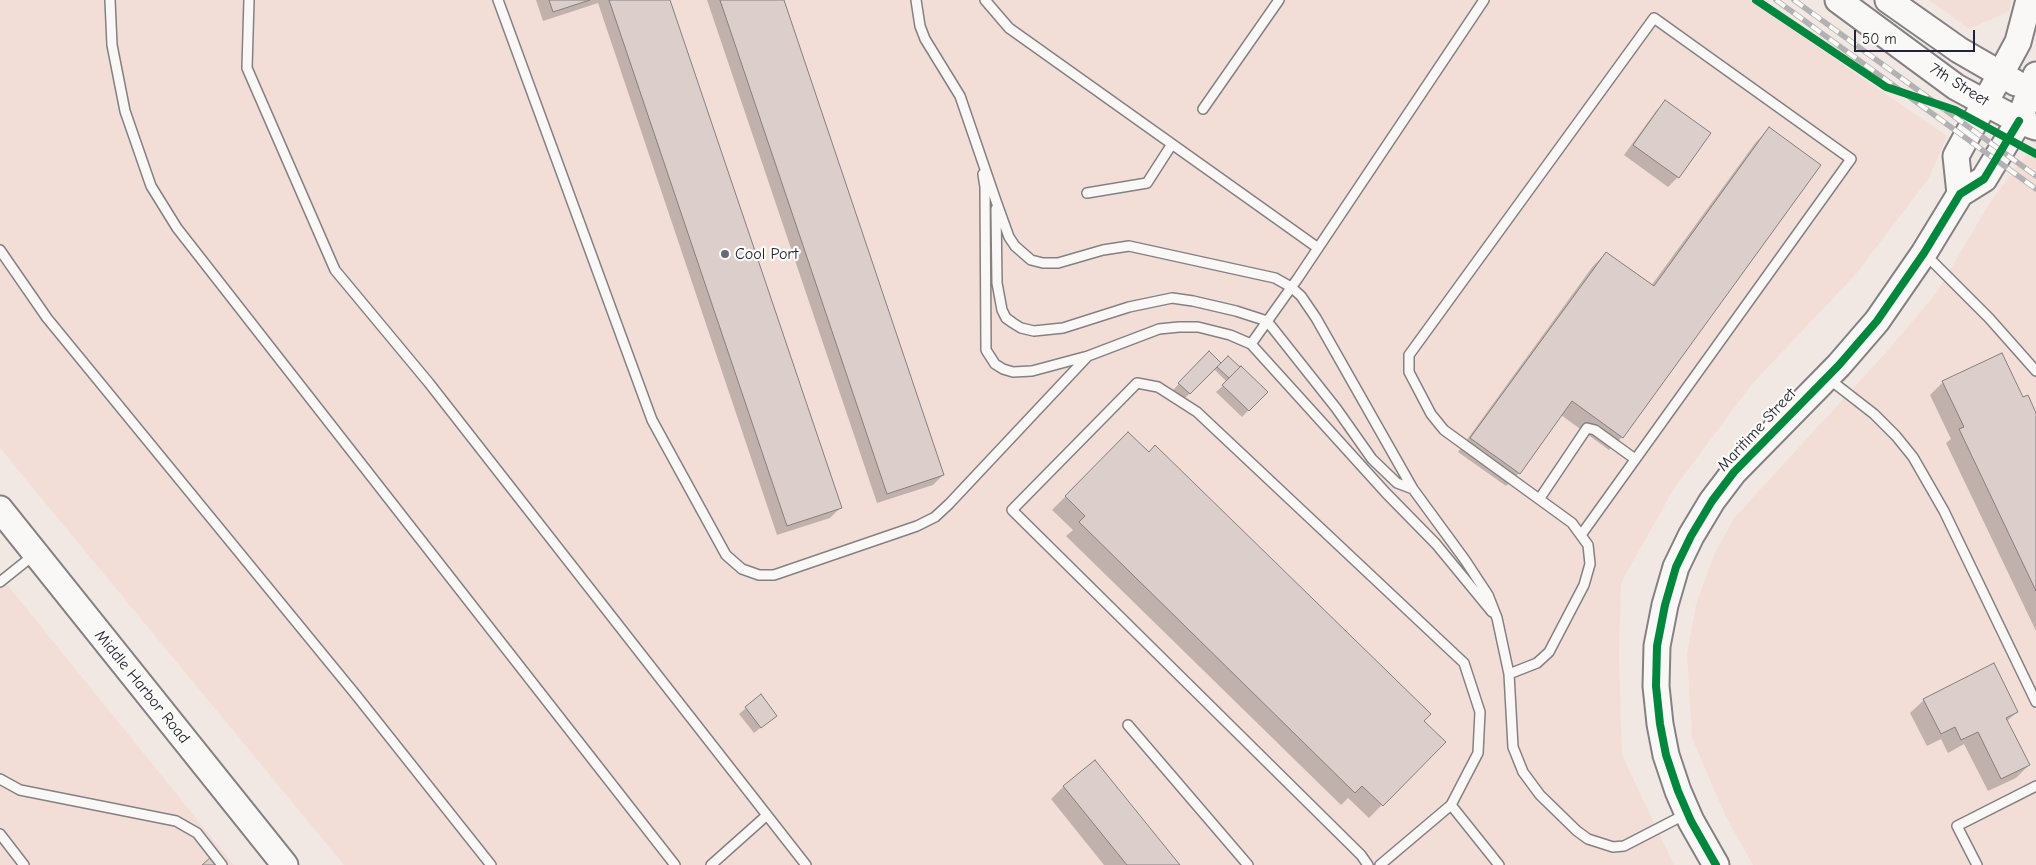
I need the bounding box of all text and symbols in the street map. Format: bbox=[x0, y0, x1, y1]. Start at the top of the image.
scale bar bbox=[1856, 20, 1977, 52]
text: 50 m bbox=[1862, 30, 1897, 48]
street label: 7th Street bbox=[1926, 59, 1992, 111]
place label: Cool Port bbox=[735, 244, 798, 264]
marker: Cool Port bbox=[719, 248, 731, 260]
street label: Maritime Street bbox=[1714, 385, 1800, 475]
street label: Middle Harbor Road bbox=[90, 626, 194, 748]

